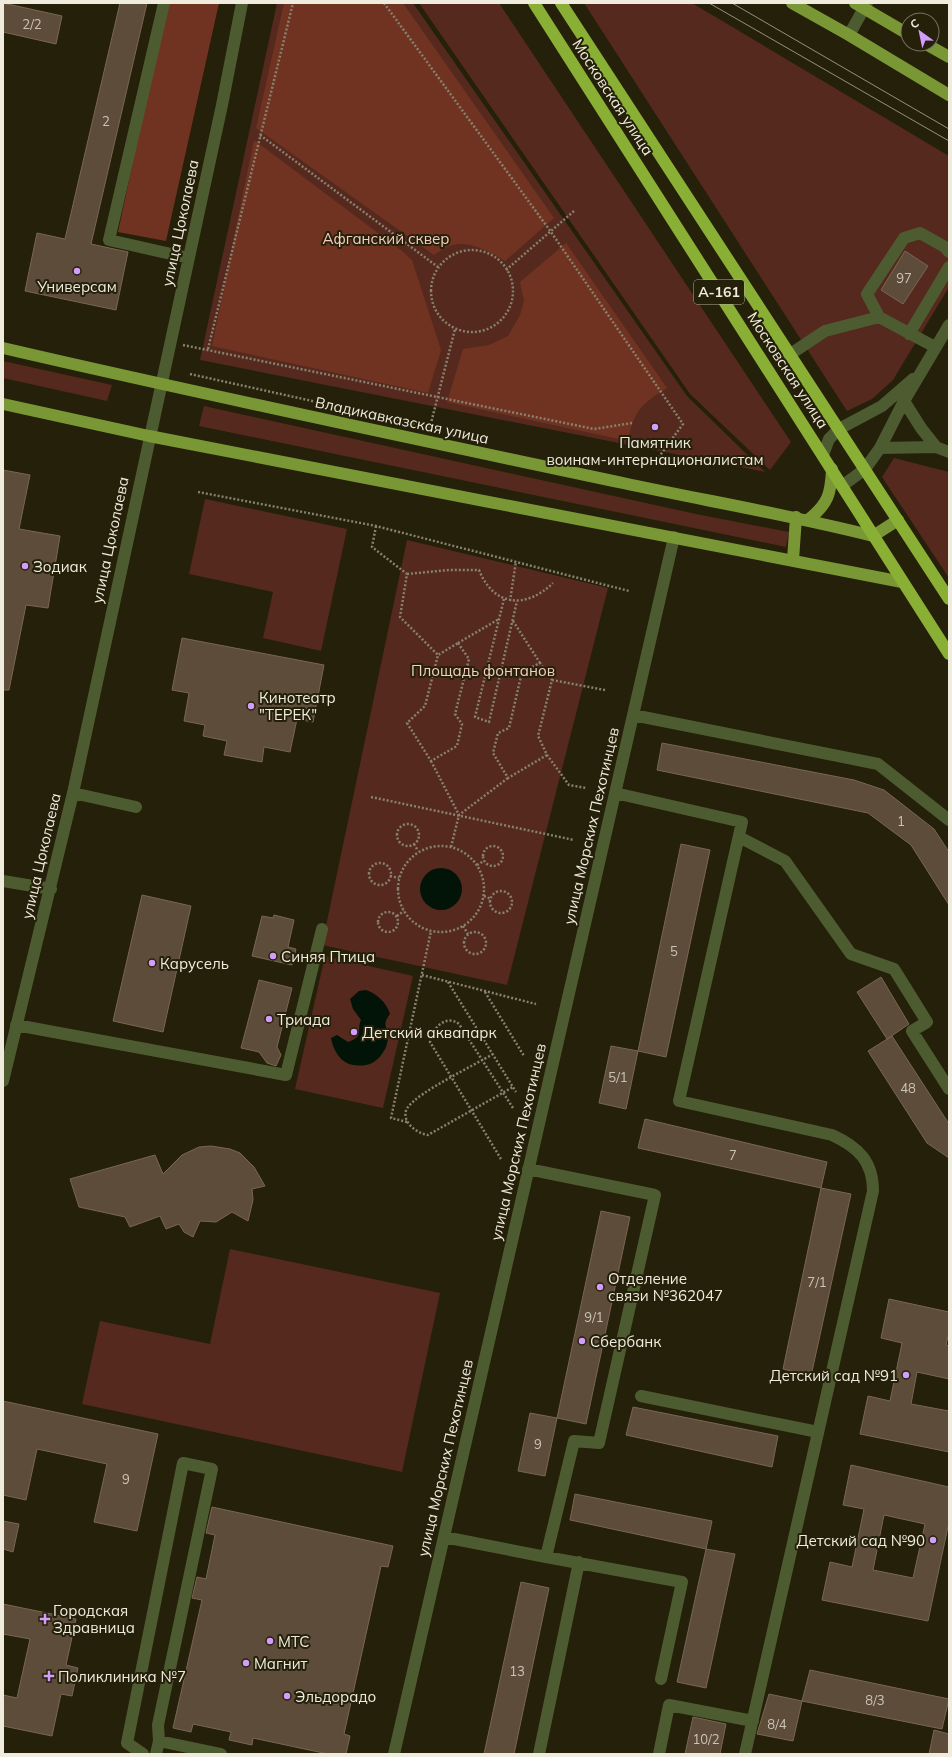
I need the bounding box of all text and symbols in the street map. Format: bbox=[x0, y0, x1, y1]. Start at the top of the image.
north arrow bbox=[900, 12, 940, 52]
text: С bbox=[908, 15, 922, 32]
house number: 2/2 bbox=[22, 16, 42, 32]
street label: Московская улица bbox=[568, 35, 658, 159]
house number: 2 bbox=[102, 113, 110, 129]
street label: улица Цоколаева bbox=[157, 158, 203, 288]
park label: Афганский сквер bbox=[323, 229, 449, 248]
marker: Универсам bbox=[72, 266, 82, 276]
house number: 97 bbox=[896, 270, 912, 286]
place label: Универсам bbox=[36, 277, 117, 296]
road number: А-161 bbox=[694, 280, 744, 304]
street label: Московская улица bbox=[743, 308, 833, 432]
street label: Владикавказская улица bbox=[313, 392, 491, 448]
marker: Памятник воинам-интернационалистам bbox=[650, 422, 660, 432]
place label: Памятник воинам-интернационалистам bbox=[546, 433, 764, 469]
street label: улица Цоколаева bbox=[87, 475, 133, 605]
place label: Зодиак bbox=[33, 557, 88, 576]
marker: Зодиак bbox=[20, 561, 30, 571]
park label: Площадь фонтанов bbox=[411, 661, 555, 680]
place label: Кинотеатр "ТЕРЕК" bbox=[259, 688, 336, 724]
marker: Кинотеатр "ТЕРЕК" bbox=[246, 701, 256, 711]
street label: улица Морских Пехотинцев bbox=[559, 725, 623, 927]
street label: улица Цоколаева bbox=[17, 791, 65, 921]
house number: 1 bbox=[897, 813, 905, 829]
house number: 5 bbox=[670, 943, 678, 959]
place label: Синяя Птица bbox=[281, 947, 375, 966]
marker: Синяя Птица bbox=[268, 951, 278, 961]
place label: Карусель bbox=[160, 954, 229, 973]
marker: Карусель bbox=[147, 958, 157, 968]
place label: Триада bbox=[277, 1010, 330, 1029]
marker: Триада bbox=[264, 1014, 274, 1024]
place label: Детский аквапарк bbox=[362, 1023, 498, 1042]
marker: Детский аквапарк bbox=[349, 1027, 359, 1037]
street label: улица Морских Пехотинцев bbox=[486, 1041, 550, 1243]
house number: 5/1 bbox=[608, 1069, 628, 1085]
house number: 48 bbox=[900, 1080, 916, 1096]
house number: 7 bbox=[729, 1147, 737, 1163]
place label: Отделение связи №362047 bbox=[608, 1269, 723, 1305]
house number: 7/1 bbox=[807, 1274, 827, 1290]
marker: Отделение связи №362047 bbox=[595, 1282, 605, 1292]
house number: 9/1 bbox=[584, 1309, 604, 1325]
place label: Сбербанк bbox=[590, 1332, 662, 1351]
marker: Сбербанк bbox=[577, 1336, 587, 1346]
street label: улица Морских Пехотинцев bbox=[413, 1357, 477, 1559]
place label: Детский сад №91 bbox=[769, 1366, 898, 1385]
marker: Детский сад №91 bbox=[901, 1370, 911, 1380]
house number: 9 bbox=[534, 1436, 542, 1452]
house number: 9 bbox=[122, 1471, 130, 1487]
place label: Детский сад №90 bbox=[796, 1531, 925, 1550]
marker: Детский сад №90 bbox=[928, 1535, 938, 1545]
place label: Городская Здравница bbox=[53, 1601, 135, 1637]
marker: Городская Здравница bbox=[40, 1614, 50, 1624]
place label: МТС bbox=[278, 1632, 310, 1651]
marker: МТС bbox=[265, 1636, 275, 1646]
place label: Магнит bbox=[254, 1654, 308, 1673]
marker: Магнит bbox=[241, 1658, 251, 1668]
house number: 13 bbox=[509, 1663, 525, 1679]
place label: Поликлиника №7 bbox=[58, 1667, 186, 1686]
marker: Поликлиника №7 bbox=[43, 1670, 55, 1682]
place label: Эльдорадо bbox=[295, 1687, 376, 1706]
marker: Эльдорадо bbox=[282, 1691, 292, 1701]
house number: 8/3 bbox=[865, 1692, 885, 1708]
house number: 8/4 bbox=[767, 1716, 787, 1732]
house number: 10/2 bbox=[692, 1731, 720, 1747]

